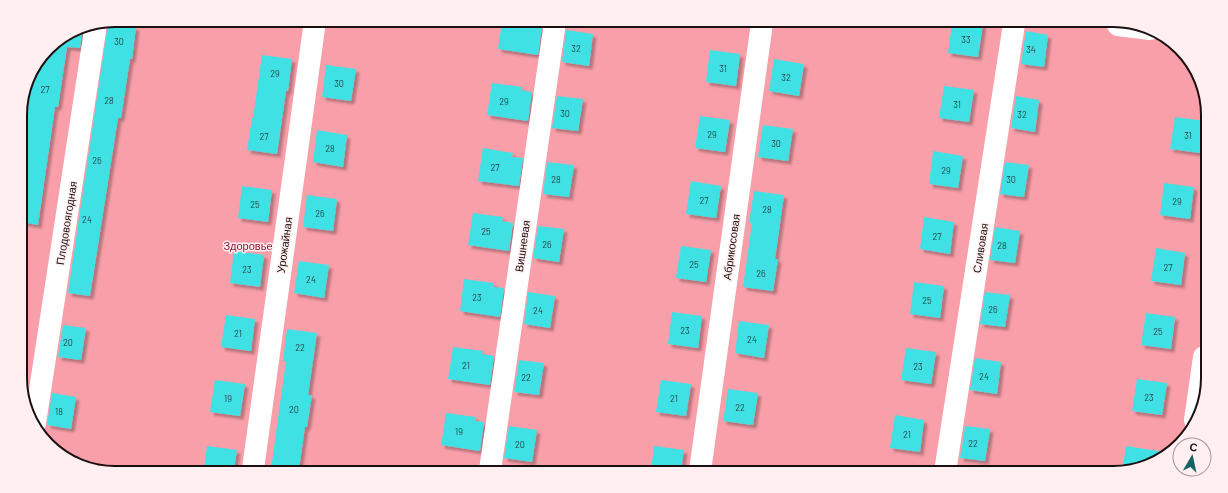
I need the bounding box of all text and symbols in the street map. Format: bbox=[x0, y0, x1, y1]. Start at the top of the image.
house number: 33 bbox=[961, 34, 971, 45]
house number: 30 bbox=[114, 36, 124, 47]
house number: 32 bbox=[571, 43, 581, 54]
house number: 34 bbox=[1026, 44, 1036, 55]
house number: 31 bbox=[719, 63, 727, 74]
house number: 29 bbox=[270, 68, 280, 79]
house number: 32 bbox=[781, 72, 791, 83]
house number: 30 bbox=[334, 78, 344, 89]
house number: 27 bbox=[40, 84, 50, 95]
house number: 28 bbox=[104, 95, 114, 106]
house number: 29 bbox=[499, 96, 509, 107]
house number: 31 bbox=[953, 99, 961, 110]
house number: 30 bbox=[560, 108, 570, 119]
house number: 32 bbox=[1017, 109, 1027, 120]
house number: 29 bbox=[707, 129, 717, 140]
house number: 31 bbox=[1184, 130, 1192, 141]
house number: 27 bbox=[259, 131, 269, 142]
house number: 30 bbox=[771, 138, 781, 149]
house number: 28 bbox=[325, 143, 335, 154]
house number: 26 bbox=[92, 155, 102, 166]
house number: 27 bbox=[490, 162, 500, 173]
house number: 29 bbox=[941, 165, 951, 176]
house number: 28 bbox=[551, 174, 561, 185]
house number: 30 bbox=[1006, 174, 1016, 185]
street label: Плодовоягодная bbox=[53, 180, 79, 266]
house number: 27 bbox=[699, 195, 709, 206]
house number: 29 bbox=[1172, 196, 1182, 207]
house number: 25 bbox=[250, 199, 260, 210]
house number: 28 bbox=[762, 204, 772, 215]
house number: 26 bbox=[315, 208, 325, 219]
street label: Абрикосовая bbox=[720, 213, 742, 281]
house number: 24 bbox=[82, 214, 92, 225]
street label: Урожайная bbox=[274, 216, 294, 274]
street label: Вишневая bbox=[512, 219, 532, 273]
street label: Сливовая bbox=[970, 222, 990, 274]
house number: 25 bbox=[481, 226, 491, 237]
house number: 27 bbox=[932, 231, 942, 242]
park label: Здоровье bbox=[223, 239, 273, 252]
house number: 26 bbox=[542, 239, 552, 250]
house number: 28 bbox=[997, 240, 1007, 251]
house number: 25 bbox=[689, 259, 699, 270]
house number: 27 bbox=[1163, 262, 1173, 273]
house number: 23 bbox=[242, 264, 252, 275]
house number: 26 bbox=[756, 268, 766, 279]
house number: 24 bbox=[306, 274, 316, 285]
house number: 23 bbox=[472, 292, 482, 303]
house number: 25 bbox=[922, 295, 932, 306]
house number: 26 bbox=[988, 304, 998, 315]
house number: 24 bbox=[533, 305, 543, 316]
house number: 23 bbox=[680, 325, 690, 336]
house number: 25 bbox=[1153, 326, 1163, 337]
house number: 21 bbox=[234, 328, 242, 339]
house number: 24 bbox=[747, 334, 757, 345]
house number: 20 bbox=[63, 337, 73, 348]
house number: 22 bbox=[295, 342, 305, 353]
house number: 21 bbox=[462, 360, 470, 371]
house number: 23 bbox=[913, 361, 923, 372]
house number: 24 bbox=[979, 371, 989, 382]
house number: 22 bbox=[521, 372, 531, 383]
house number: 23 bbox=[1144, 392, 1154, 403]
house number: 19 bbox=[224, 393, 232, 404]
house number: 21 bbox=[670, 393, 678, 404]
house number: 22 bbox=[735, 402, 745, 413]
house number: 20 bbox=[289, 404, 299, 415]
house number: 18 bbox=[55, 406, 63, 417]
house number: 19 bbox=[455, 426, 463, 437]
house number: 21 bbox=[903, 429, 911, 440]
north arrow bbox=[1172, 437, 1212, 477]
house number: 22 bbox=[968, 438, 978, 449]
house number: 20 bbox=[515, 439, 525, 450]
text: С bbox=[1189, 440, 1199, 454]

